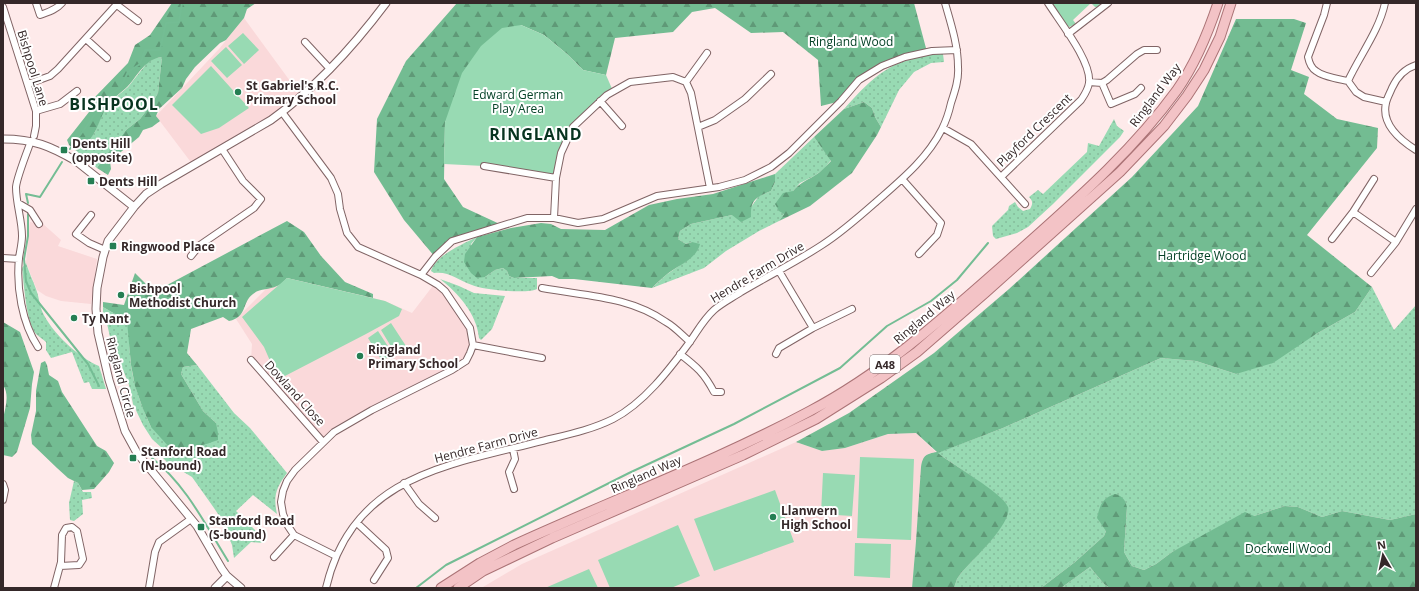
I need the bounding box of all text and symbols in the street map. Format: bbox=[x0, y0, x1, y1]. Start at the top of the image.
street label: Bishpool Lane bbox=[13, 28, 53, 108]
park label: Ringland Wood bbox=[809, 33, 893, 50]
street label: Ringland Way bbox=[1125, 59, 1185, 130]
place label: St Gabriel's R.C. Primary School bbox=[246, 77, 339, 108]
park label: Edward German Play Area bbox=[473, 86, 563, 117]
marker: St Gabriel's R.C. Primary School bbox=[233, 87, 243, 97]
street label: Playford Crescent bbox=[993, 90, 1075, 170]
district label: BISHPOOL bbox=[69, 93, 159, 115]
district label: RINGLAND bbox=[489, 123, 583, 145]
place label: Dents Hill (opposite) bbox=[72, 135, 132, 166]
marker: Dents Hill (opposite) bbox=[59, 145, 69, 155]
place label: Dents Hill bbox=[99, 173, 157, 190]
marker: Dents Hill bbox=[86, 176, 96, 186]
street label: Hendre Farm Drive bbox=[707, 237, 807, 307]
place label: Ringwood Place bbox=[121, 238, 215, 255]
marker: Ringwood Place bbox=[108, 241, 118, 251]
park label: Hartridge Wood bbox=[1157, 247, 1247, 264]
place label: Bishpool Methodist Church bbox=[129, 280, 236, 311]
street label: Ringland Way bbox=[890, 286, 959, 348]
marker: Bishpool Methodist Church bbox=[116, 290, 126, 300]
place label: Ty Nant bbox=[82, 310, 129, 327]
marker: Ty Nant bbox=[69, 313, 79, 323]
street label: Ringland Circle bbox=[102, 335, 140, 419]
place label: Ringland Primary School bbox=[368, 341, 458, 372]
marker: Ringland Primary School bbox=[355, 351, 365, 361]
road number: A48 bbox=[870, 355, 900, 373]
street label: Dowland Close bbox=[261, 356, 329, 430]
street label: Hendre Farm Drive bbox=[432, 423, 540, 467]
place label: Stanford Road (N-bound) bbox=[141, 443, 226, 474]
street label: Ringland Way bbox=[608, 450, 685, 497]
marker: Stanford Road (N-bound) bbox=[128, 453, 138, 463]
place label: Llanwern High School bbox=[781, 502, 851, 533]
place label: Stanford Road (S-bound) bbox=[209, 512, 294, 543]
marker: Llanwern High School bbox=[768, 512, 778, 522]
marker: Stanford Road (S-bound) bbox=[196, 522, 206, 532]
north arrow bbox=[1363, 535, 1403, 575]
text: N bbox=[1376, 537, 1387, 553]
park label: Dockwell Wood bbox=[1245, 540, 1331, 557]

